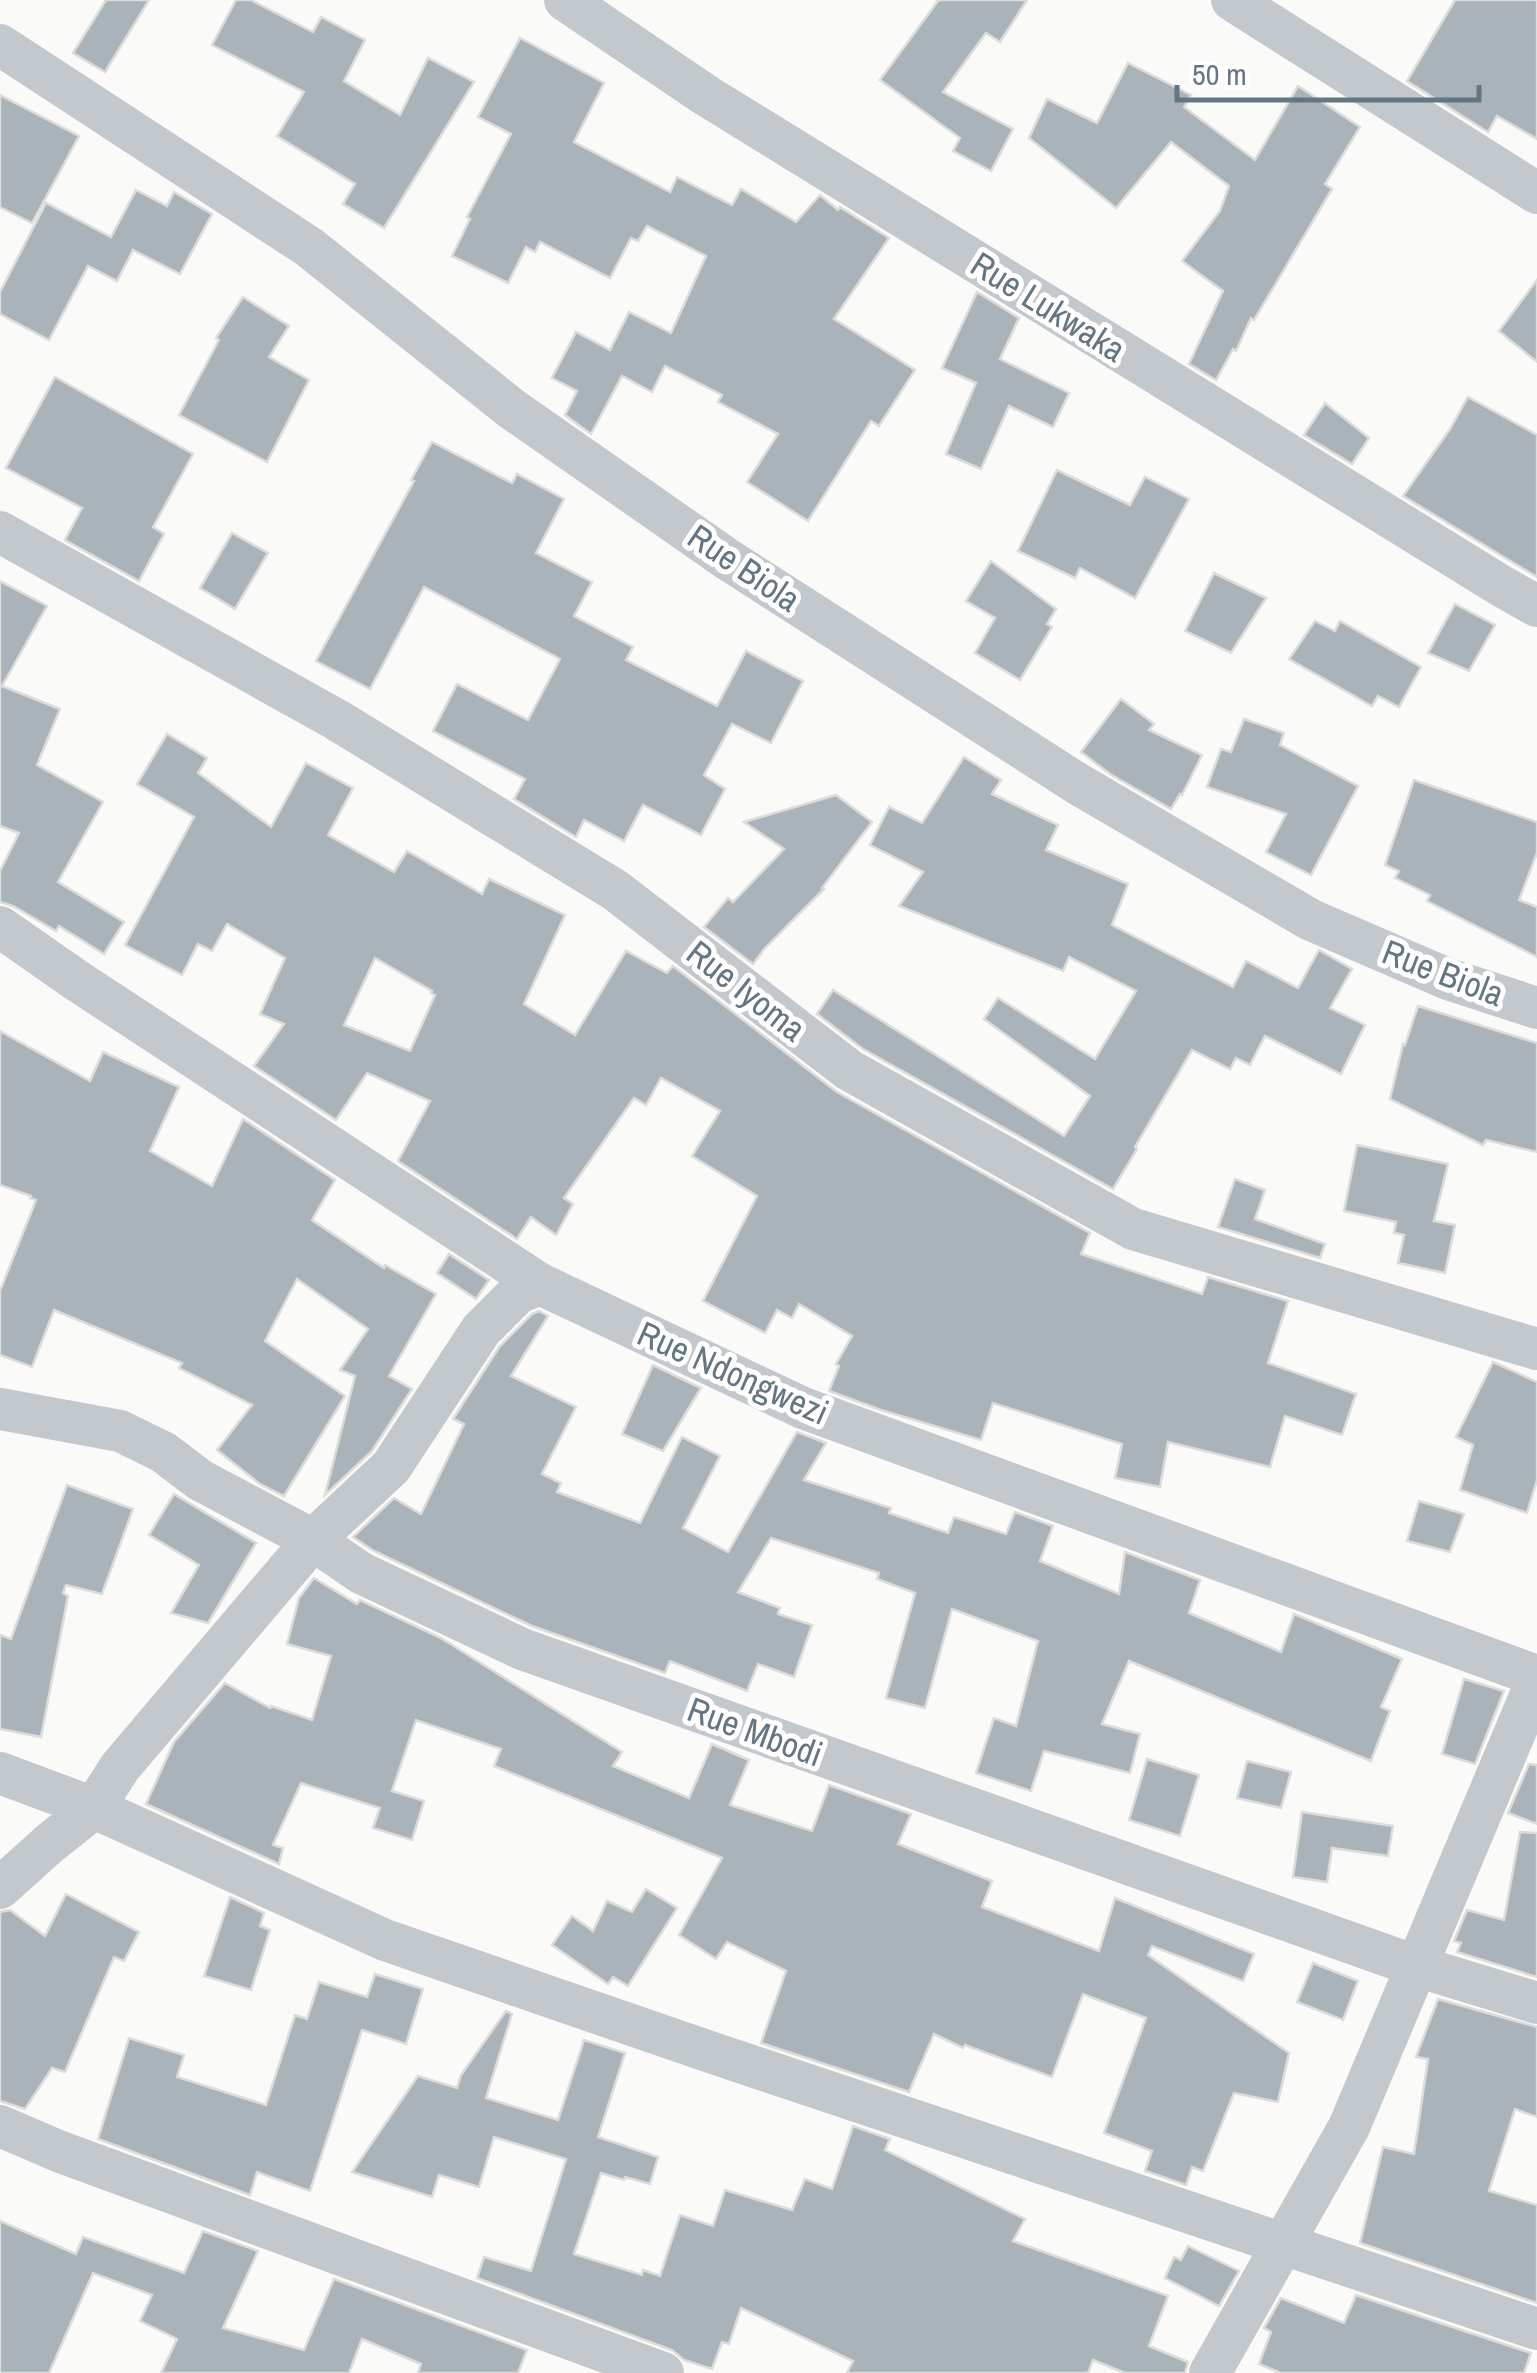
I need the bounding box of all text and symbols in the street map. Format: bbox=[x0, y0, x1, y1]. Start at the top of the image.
scale bar bbox=[1177, 40, 1480, 102]
text: 50 m bbox=[1192, 54, 1247, 94]
street label: Rue Lukwaka bbox=[962, 241, 1134, 373]
street label: Rue Biola bbox=[679, 513, 810, 622]
street label: Rue Biola bbox=[1376, 928, 1510, 1017]
street label: Rue Iyoma bbox=[677, 929, 815, 1052]
street label: Rue Ndongwezi bbox=[630, 1310, 836, 1436]
street label: Rue Mbodi bbox=[681, 1685, 829, 1778]

